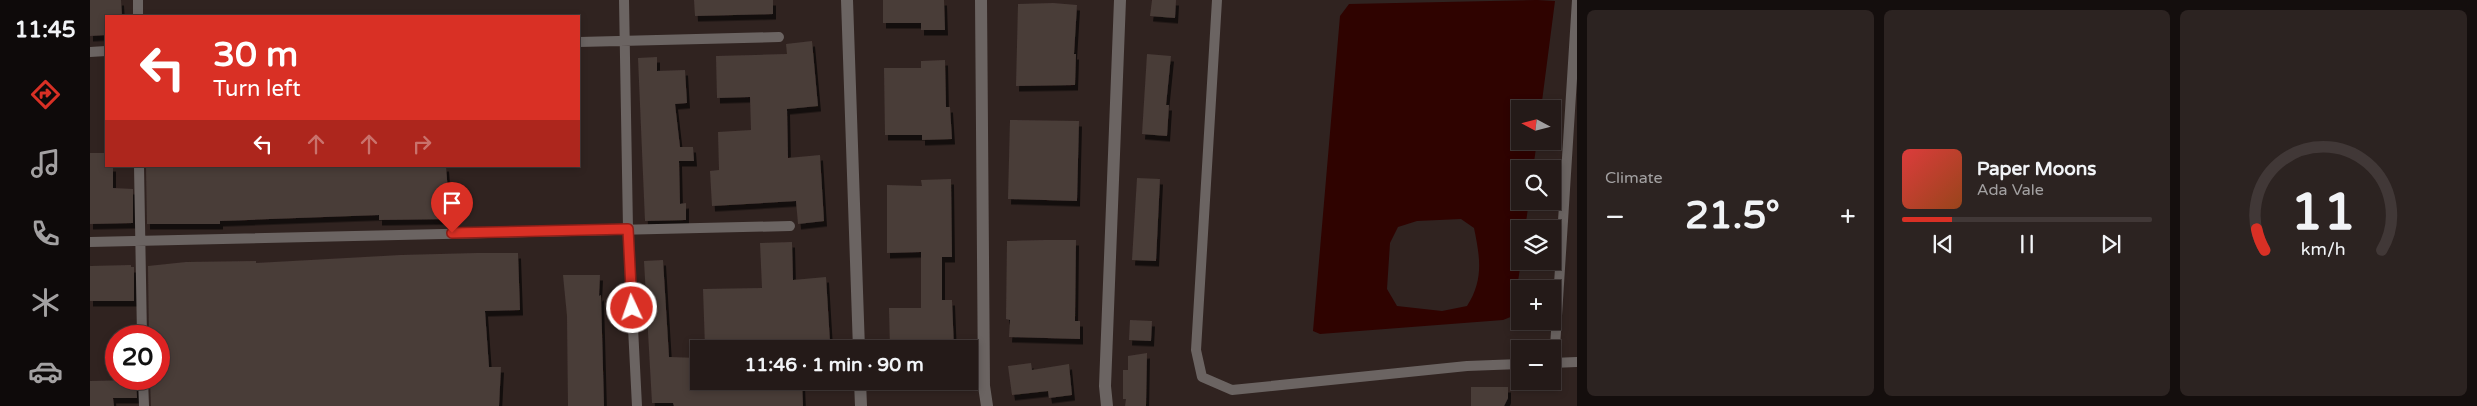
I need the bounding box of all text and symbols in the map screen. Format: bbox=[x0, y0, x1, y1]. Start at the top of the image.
text: 11:45 bbox=[15, 17, 75, 43]
text: 30 m bbox=[213, 34, 298, 76]
icon: left bbox=[130, 35, 195, 100]
text: Turn left bbox=[213, 76, 301, 102]
icon: directions bbox=[28, 77, 63, 112]
north arrow bbox=[1511, 100, 1561, 150]
map controls bbox=[1511, 100, 1561, 390]
icon: left bbox=[249, 130, 277, 158]
icon: ahead bbox=[302, 130, 330, 158]
icon: ahead bbox=[355, 130, 383, 158]
icon: right bbox=[408, 130, 436, 158]
icon: music bbox=[28, 146, 63, 181]
text: Paper Moons bbox=[1977, 158, 2096, 180]
button: search bbox=[1511, 160, 1561, 210]
text: Climate bbox=[1605, 168, 1663, 188]
text: Ada Vale bbox=[1977, 180, 2044, 200]
text: 11 bbox=[2291, 181, 2356, 244]
pin bbox=[431, 182, 473, 233]
icon: arrive bbox=[438, 189, 466, 217]
text: 21.5° bbox=[1685, 193, 1780, 239]
text: − bbox=[1605, 200, 1625, 234]
text: + bbox=[1840, 200, 1856, 234]
icon: phone bbox=[28, 216, 63, 251]
button: layers bbox=[1511, 220, 1561, 270]
icon: previous bbox=[1929, 230, 1957, 258]
icon: pause bbox=[2013, 230, 2041, 258]
icon: next bbox=[2097, 230, 2125, 258]
text: km/h bbox=[2301, 239, 2346, 260]
button: + bbox=[1511, 280, 1561, 330]
position arrow bbox=[605, 281, 657, 333]
icon: climate bbox=[28, 285, 63, 320]
speed limit sign: 20 bbox=[105, 325, 170, 390]
button: − bbox=[1511, 340, 1561, 390]
icon: car bbox=[28, 354, 63, 389]
text: 11:46 · 1 min · 90 m bbox=[744, 354, 924, 376]

